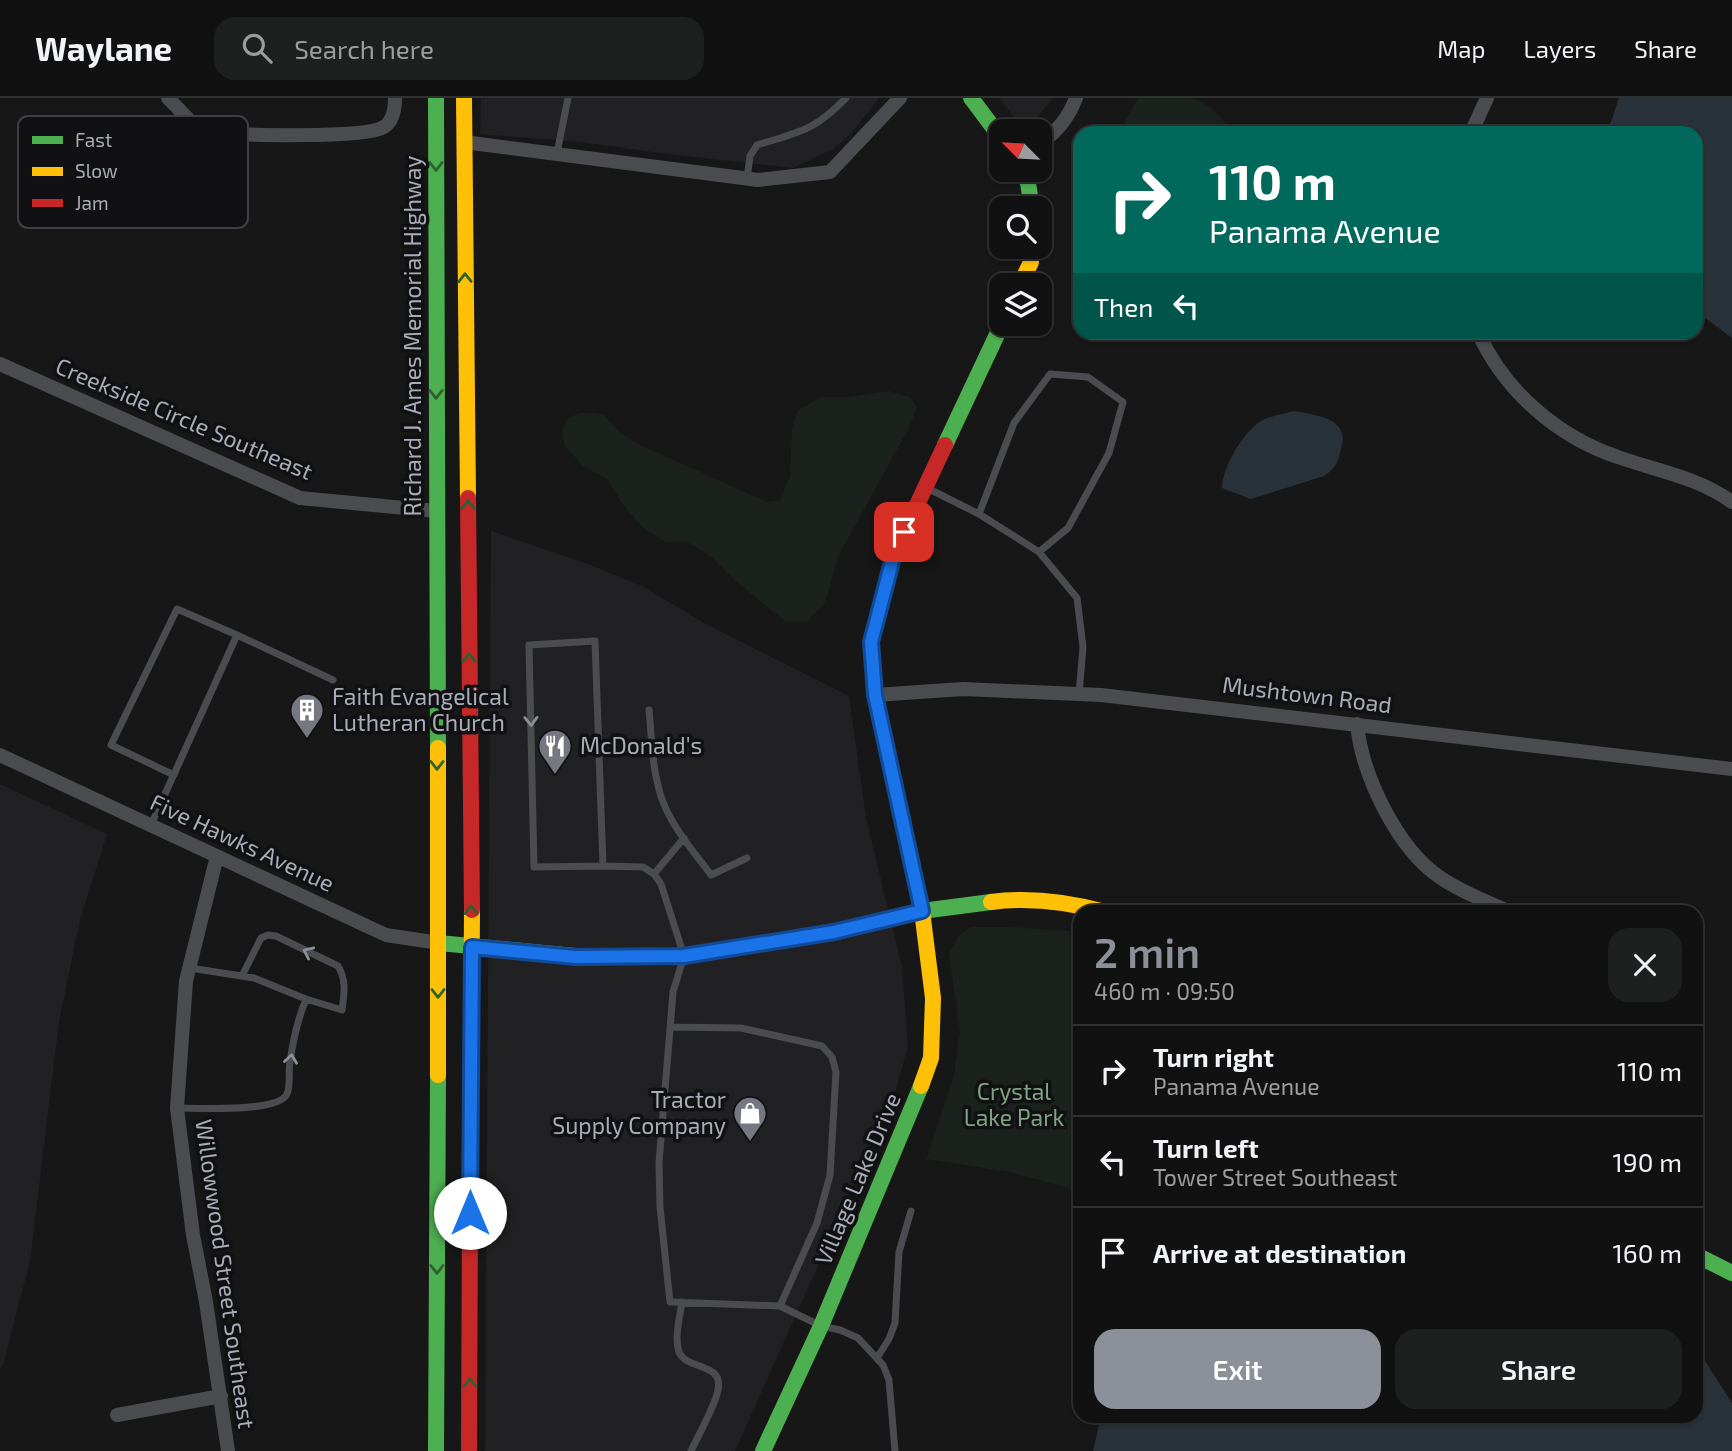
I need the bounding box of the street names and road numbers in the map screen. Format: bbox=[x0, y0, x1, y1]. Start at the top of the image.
street label: Richard J. Ames Memorial Highway bbox=[398, 156, 426, 516]
street label: Creekside Circle Southeast bbox=[52, 351, 317, 485]
street label: Mushtown Road bbox=[1221, 670, 1393, 718]
street label: Five Hawks Avenue bbox=[146, 787, 339, 897]
street label: Village Lake Drive bbox=[808, 1088, 906, 1269]
street label: Willowwood Street Southeast bbox=[190, 1117, 262, 1431]

